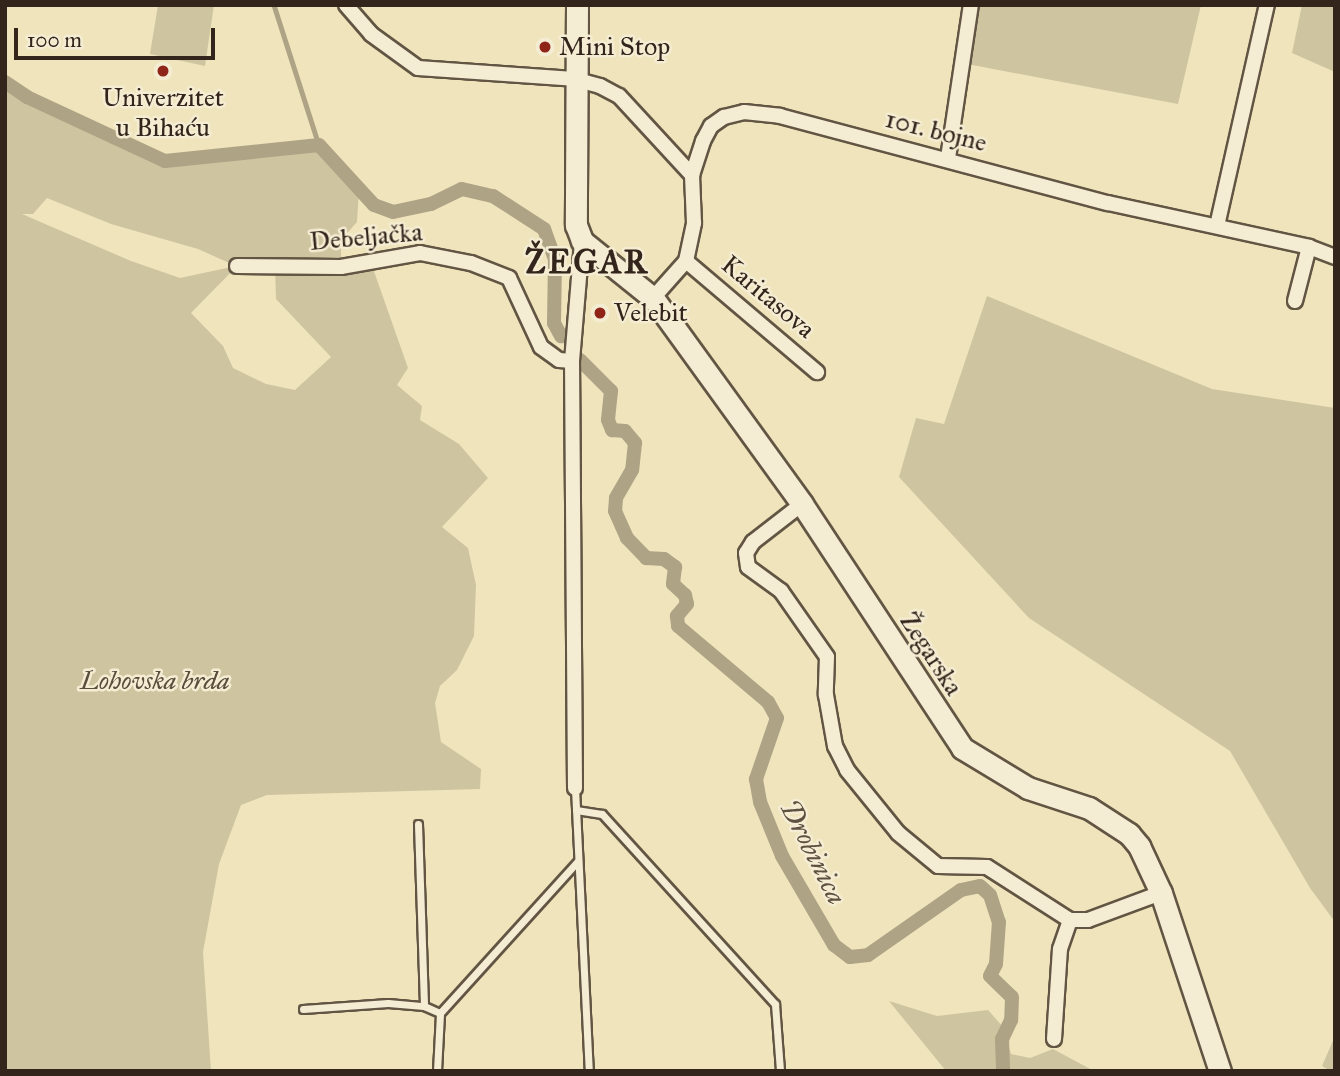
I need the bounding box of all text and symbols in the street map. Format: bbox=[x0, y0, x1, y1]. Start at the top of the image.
scale bar bbox=[18, 14, 219, 58]
text: 100 m bbox=[27, 27, 82, 53]
place label: Mini Stop bbox=[559, 31, 670, 63]
marker: Mini Stop bbox=[537, 39, 553, 55]
marker: Univerzitet u Bihaću bbox=[155, 63, 171, 79]
place label: Univerzitet u Bihaću bbox=[102, 82, 224, 144]
street label: 101. bojne bbox=[882, 103, 990, 159]
street label: Debeljačka bbox=[308, 217, 424, 257]
district label: ŽEGAR bbox=[526, 243, 648, 283]
street label: Karitasova bbox=[715, 249, 821, 345]
place label: Velebit bbox=[614, 297, 688, 329]
marker: Velebit bbox=[592, 305, 608, 321]
street label: Žegarska bbox=[893, 607, 969, 701]
park label: Lohovska brda bbox=[80, 665, 230, 697]
water label: Drobinica bbox=[772, 794, 854, 910]

